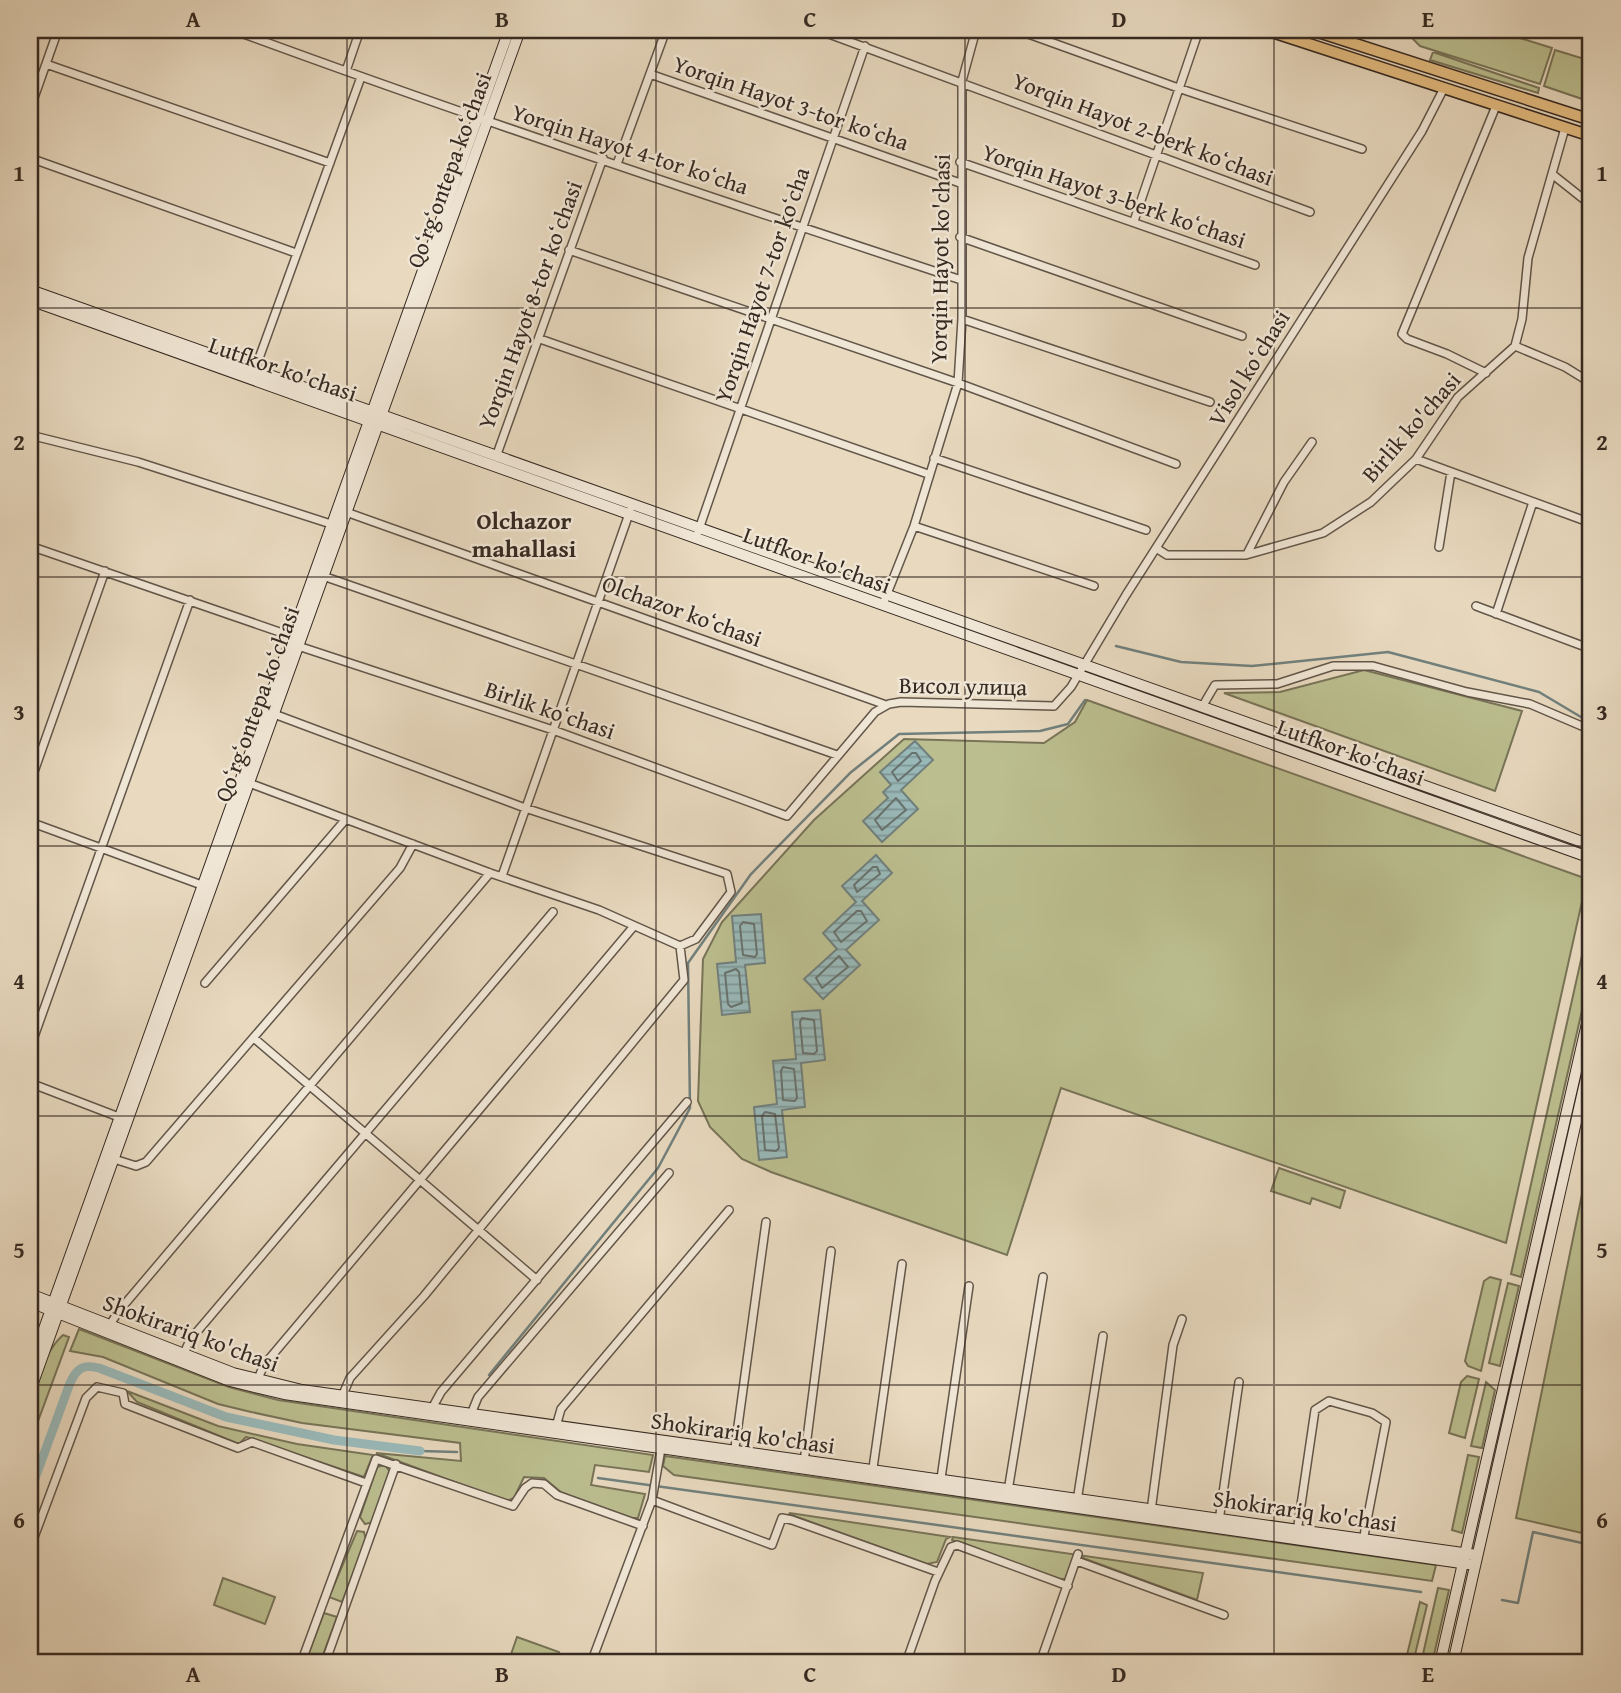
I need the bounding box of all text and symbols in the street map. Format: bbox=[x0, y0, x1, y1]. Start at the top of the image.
text: A bbox=[186, 2, 201, 35]
text: B bbox=[495, 2, 509, 35]
text: C bbox=[803, 2, 817, 35]
text: D bbox=[1112, 2, 1127, 35]
text: E bbox=[1422, 2, 1434, 35]
street label: Yorqin Hayot 3-tor koʻcha bbox=[669, 47, 913, 158]
street label: Yorqin Hayot 2-berk koʻchasi bbox=[1008, 63, 1278, 194]
street label: Qoʻrgʻontepa koʻchasi bbox=[398, 67, 499, 272]
street label: Yorqin Hayot 4-tor koʻcha bbox=[508, 95, 753, 202]
street label: Yorqin Hayot 3-berk koʻchasi bbox=[978, 135, 1251, 256]
street label: Yorqin Hayot ko'chasi bbox=[921, 154, 958, 364]
text: 1 bbox=[13, 156, 25, 189]
text: 1 bbox=[1596, 156, 1608, 189]
street label: Yorqin Hayot 7-tor koʻcha bbox=[706, 163, 817, 407]
street label: Yorqin Hayot 8-tor koʻchasi bbox=[469, 176, 590, 434]
street label: Visol koʻchasi bbox=[1200, 303, 1297, 432]
street label: Lutfkor ko'chasi bbox=[205, 328, 362, 409]
street label: Birlik ko'chasi bbox=[1353, 364, 1468, 489]
text: 2 bbox=[13, 425, 25, 458]
text: 2 bbox=[1596, 425, 1608, 458]
district label: Olchazor mahallasi bbox=[472, 503, 576, 566]
street label: Lutfkor ko'chasi bbox=[739, 518, 896, 601]
street label: Olchazor koʻchasi bbox=[598, 566, 767, 655]
street label: Qoʻrgʻontepa koʻchasi bbox=[206, 601, 307, 806]
street label: Висол улица bbox=[898, 668, 1028, 703]
street label: Birlik koʻchasi bbox=[481, 672, 620, 747]
text: 3 bbox=[13, 695, 25, 728]
text: 3 bbox=[1596, 695, 1608, 728]
street label: Lutfkor ko'chasi bbox=[1273, 710, 1430, 793]
text: 4 bbox=[13, 964, 25, 997]
text: 4 bbox=[1596, 964, 1608, 997]
text: 5 bbox=[13, 1233, 25, 1266]
text: 5 bbox=[1596, 1233, 1608, 1266]
street label: Shokirariq ko'chasi bbox=[98, 1285, 284, 1380]
street label: Shokirariq ko'chasi bbox=[649, 1403, 837, 1462]
street label: Shokirariq ko'chasi bbox=[1211, 1481, 1399, 1540]
text: 6 bbox=[13, 1503, 25, 1536]
text: 6 bbox=[1596, 1503, 1608, 1536]
text: A bbox=[186, 1657, 201, 1690]
text: B bbox=[495, 1657, 509, 1690]
text: C bbox=[803, 1657, 817, 1690]
text: D bbox=[1112, 1657, 1127, 1690]
text: E bbox=[1422, 1657, 1434, 1690]

